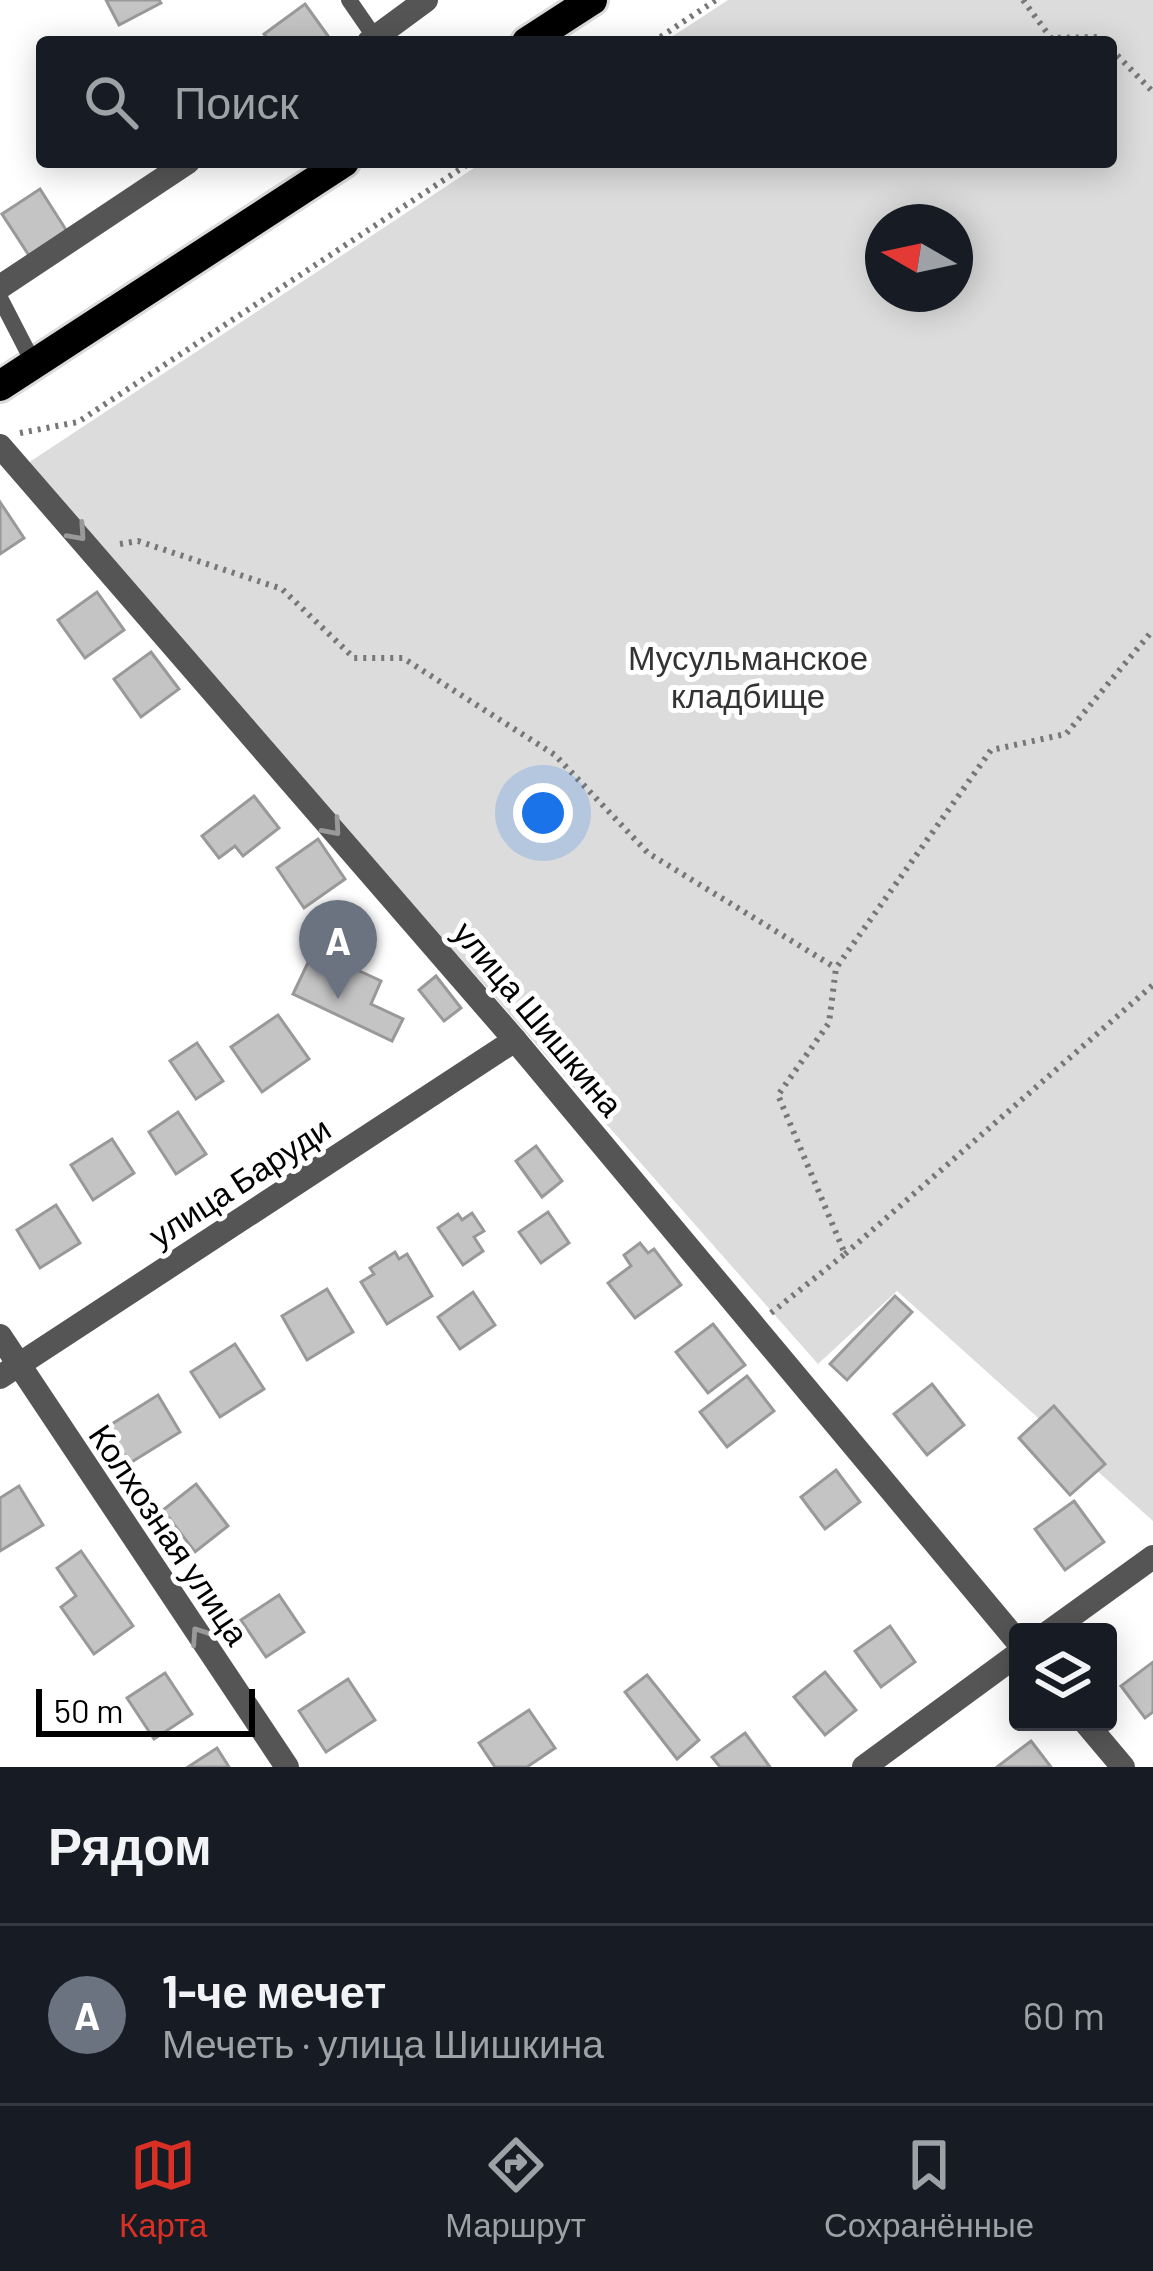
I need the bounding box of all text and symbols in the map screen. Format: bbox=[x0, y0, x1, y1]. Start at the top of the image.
search box bbox=[36, 36, 1117, 168]
icon: search bbox=[78, 69, 144, 135]
text: Поиск bbox=[174, 74, 299, 128]
north arrow bbox=[865, 204, 973, 312]
one-way arrow bbox=[64, 519, 85, 541]
park label: Мусульманское кладбище bbox=[628, 637, 868, 715]
your location bbox=[513, 783, 573, 843]
one-way arrow bbox=[319, 814, 340, 836]
pin: A bbox=[299, 900, 377, 999]
street label: улица Шишкина bbox=[446, 912, 632, 1124]
street label: улица Баруди bbox=[141, 1107, 337, 1255]
street label: Колхозная улица bbox=[82, 1416, 259, 1652]
map controls bbox=[1009, 1623, 1117, 1731]
button: layers bbox=[1009, 1623, 1117, 1731]
one-way arrow bbox=[191, 1626, 213, 1648]
scale bar bbox=[36, 1683, 255, 1736]
text: 50 m bbox=[54, 1690, 124, 1730]
text: Рядом bbox=[48, 1814, 212, 1875]
text: 1-че мечет bbox=[162, 1963, 386, 2017]
text: A bbox=[74, 1991, 100, 2038]
text: 60 m bbox=[1023, 1991, 1105, 2038]
text: Мечеть · улица Шишкина bbox=[162, 2019, 604, 2066]
tab: Карта bbox=[119, 2132, 207, 2245]
tab: Маршрут bbox=[445, 2132, 586, 2245]
tab: Сохранённые bbox=[824, 2132, 1034, 2245]

